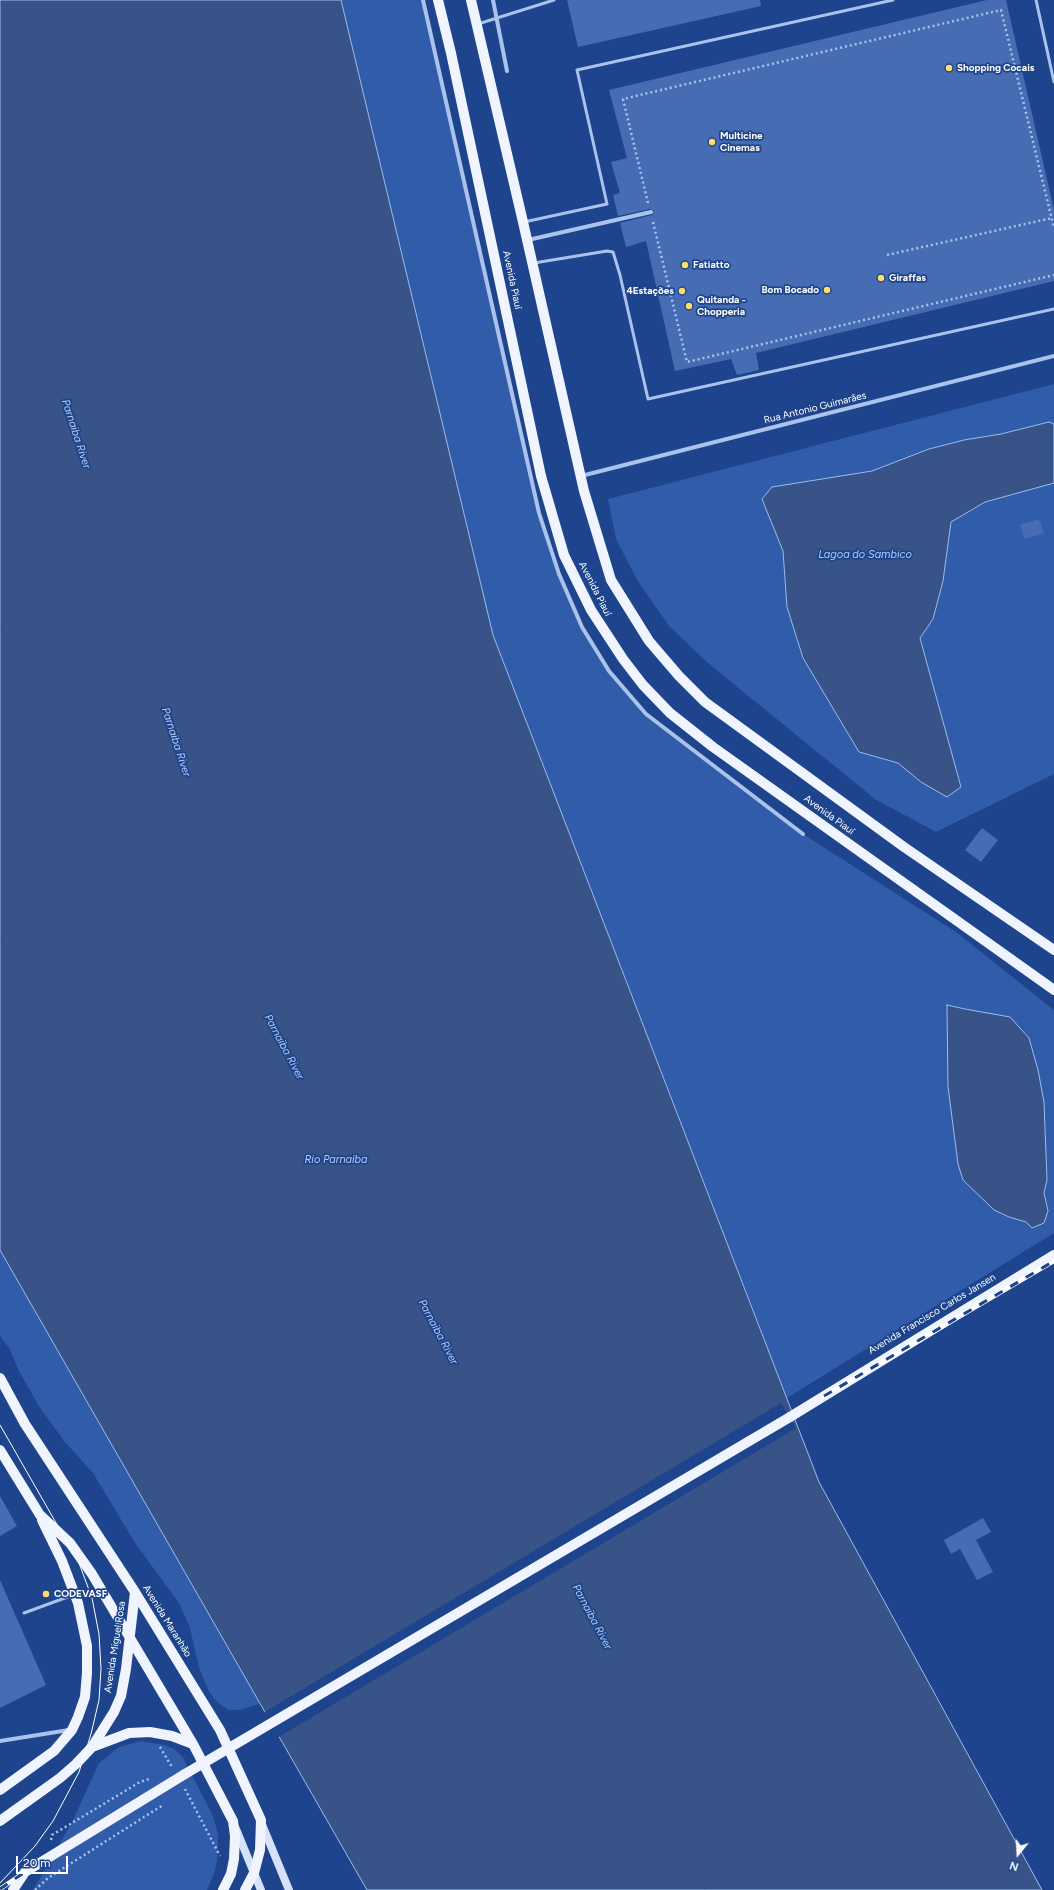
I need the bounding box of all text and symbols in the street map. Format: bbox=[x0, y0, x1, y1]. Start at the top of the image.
place label: Shopping Cocais bbox=[957, 62, 1034, 74]
marker: Shopping Cocais bbox=[944, 63, 954, 73]
place label: Multicine Cinemas bbox=[720, 130, 763, 154]
marker: Multicine Cinemas bbox=[707, 137, 717, 147]
street label: Avenida Piauí bbox=[500, 250, 524, 310]
place label: Fatiatto bbox=[693, 259, 730, 271]
marker: Fatiatto bbox=[680, 260, 690, 270]
place label: Giraffas bbox=[889, 272, 926, 284]
marker: Giraffas bbox=[876, 273, 886, 283]
place label: Bom Bocado bbox=[761, 284, 819, 296]
place label: 4Estações bbox=[626, 285, 674, 297]
marker: Bom Bocado bbox=[822, 285, 832, 295]
marker: 4Estações bbox=[677, 286, 687, 296]
place label: Quitanda - Chopperia bbox=[697, 294, 746, 318]
marker: Quitanda - Chopperia bbox=[684, 301, 694, 311]
street label: Rua Antonio Guimarães bbox=[763, 389, 867, 427]
water label: Parnaiba River bbox=[59, 398, 93, 470]
water label: Lagoa do Sambico bbox=[818, 548, 912, 562]
street label: Avenida Piauí bbox=[576, 560, 614, 618]
water label: Parnaiba River bbox=[159, 706, 193, 778]
street label: Avenida Piauí bbox=[801, 793, 857, 837]
water label: Parnaiba River bbox=[261, 1012, 307, 1082]
water label: Rio Parnaíba bbox=[304, 1153, 368, 1167]
street label: Avenida Francisco Carlos Jansen bbox=[866, 1271, 998, 1357]
water label: Parnaiba River bbox=[415, 1297, 461, 1367]
water label: Parnaiba River bbox=[569, 1582, 615, 1652]
street label: Avenida Maranhão bbox=[140, 1583, 194, 1659]
place label: CODEVASF bbox=[54, 1588, 107, 1600]
marker: CODEVASF bbox=[41, 1589, 51, 1599]
street label: Avenida Miguel Rosa bbox=[102, 1600, 128, 1694]
north arrow bbox=[998, 1834, 1038, 1874]
scale bar bbox=[18, 1848, 70, 1874]
text: 20 m bbox=[23, 1856, 51, 1870]
text: N bbox=[1008, 1858, 1020, 1873]

